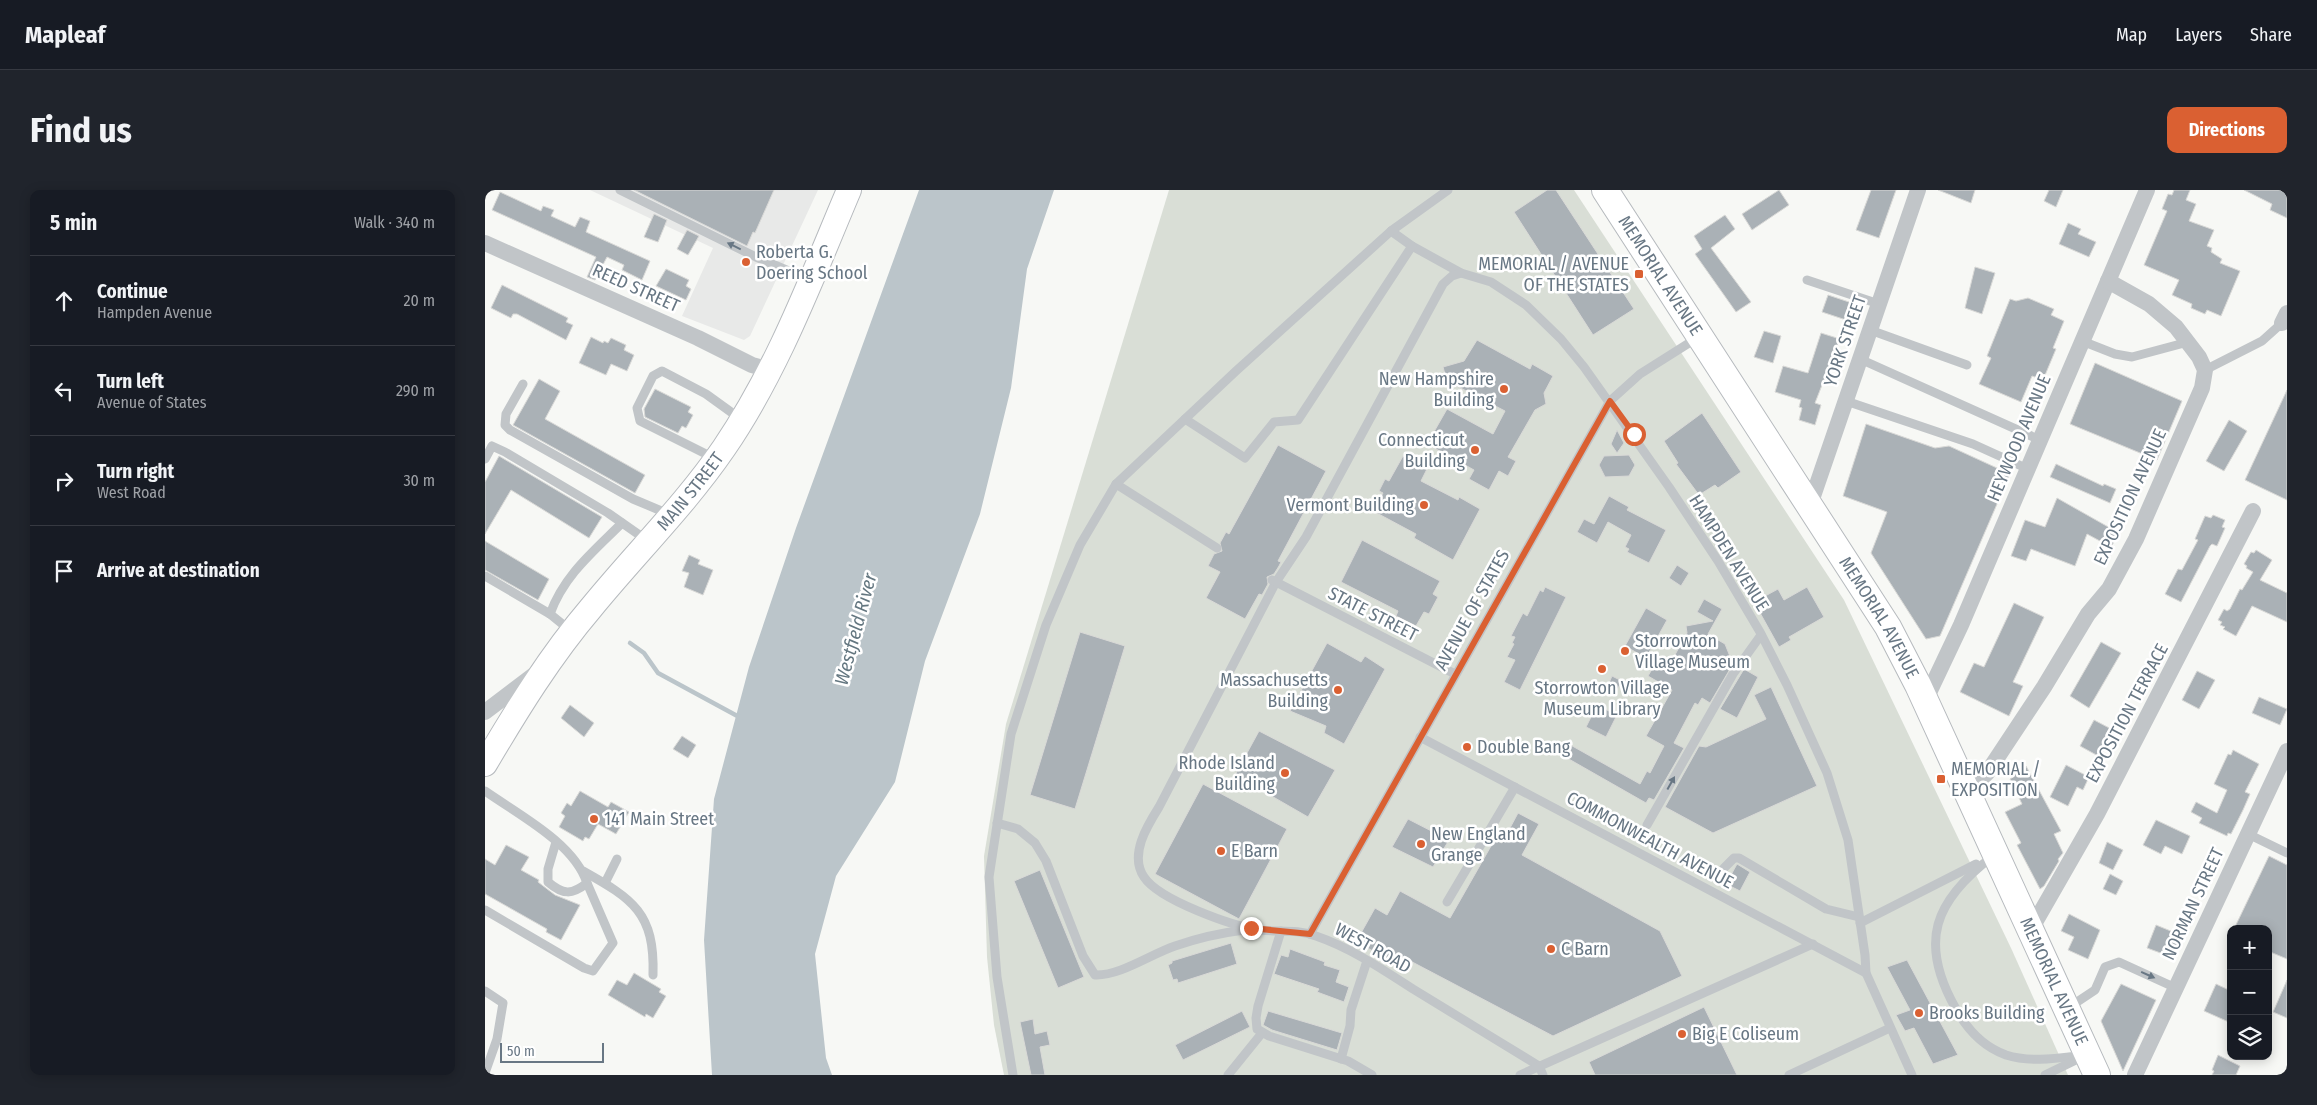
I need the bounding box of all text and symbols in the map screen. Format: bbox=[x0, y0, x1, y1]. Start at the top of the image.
text: Mapleaf bbox=[25, 21, 105, 49]
text: Map bbox=[2116, 24, 2147, 46]
text: Layers bbox=[2175, 24, 2222, 46]
text: Share bbox=[2250, 24, 2292, 46]
button: Directions bbox=[2167, 107, 2287, 153]
text: Find us bbox=[30, 109, 132, 151]
text: 5 min bbox=[50, 210, 97, 236]
street label: MEMORIAL AVENUE bbox=[1614, 212, 1707, 340]
text: Walk · 340 m bbox=[354, 213, 435, 232]
place label: Roberta G. Doering School bbox=[756, 241, 868, 284]
one-way arrow bbox=[726, 242, 741, 251]
place label: MEMORIAL / AVENUE OF THE STATES bbox=[1478, 253, 1629, 296]
marker: Roberta G. Doering School bbox=[740, 256, 752, 268]
street label: REED STREET bbox=[589, 259, 684, 317]
marker: MEMORIAL / AVENUE OF THE STATES bbox=[1633, 268, 1645, 280]
text: Continue bbox=[97, 280, 168, 303]
icon: ahead bbox=[50, 287, 78, 315]
text: 20 m bbox=[404, 291, 435, 310]
street label: YORK STREET bbox=[1819, 292, 1871, 390]
text: Hampden Avenue bbox=[97, 303, 212, 322]
place label: New Hampshire Building bbox=[1379, 368, 1495, 411]
text: Turn left bbox=[97, 370, 164, 393]
street label: HEYWOOD AVENUE bbox=[1982, 371, 2056, 505]
icon: left bbox=[50, 377, 78, 405]
text: 290 m bbox=[396, 381, 435, 400]
marker: New Hampshire Building bbox=[1498, 383, 1510, 395]
text: Avenue of States bbox=[97, 393, 207, 412]
route start bbox=[1623, 423, 1646, 446]
street label: EXPOSITION AVENUE bbox=[2089, 425, 2171, 569]
place label: Connecticut Building bbox=[1378, 429, 1466, 472]
marker: Connecticut Building bbox=[1469, 444, 1481, 456]
street label: MAIN STREET bbox=[652, 448, 729, 535]
text: Turn right bbox=[97, 460, 174, 483]
icon: right bbox=[50, 467, 78, 495]
text: 30 m bbox=[403, 471, 435, 490]
text: West Road bbox=[97, 483, 166, 502]
street label: HAMPDEN AVENUE bbox=[1684, 491, 1774, 615]
place label: Vermont Building bbox=[1287, 494, 1415, 516]
marker: Vermont Building bbox=[1418, 499, 1430, 511]
street label: AVENUE OF STATES bbox=[1430, 546, 1514, 674]
street label: MEMORIAL AVENUE bbox=[1834, 552, 1924, 682]
icon: arrive bbox=[50, 557, 78, 585]
text: Arrive at destination bbox=[97, 559, 260, 582]
water label: Westfield River bbox=[830, 569, 882, 687]
street label: STATE STREET bbox=[1325, 582, 1422, 646]
place label: Storrowton Village Museum bbox=[1635, 630, 1750, 673]
street label: EXPOSITION TERRACE bbox=[2081, 640, 2173, 786]
marker: Storrowton Village Museum bbox=[1619, 645, 1631, 657]
marker: Storrowton Village Museum Library bbox=[1596, 663, 1608, 675]
place label: Massachusetts Building bbox=[1220, 669, 1329, 712]
place label: Storrowton Village Museum Library bbox=[1535, 677, 1670, 720]
marker: Massachusetts Building bbox=[1332, 684, 1344, 696]
place label: Double Bang bbox=[1477, 736, 1571, 758]
marker: Double Bang bbox=[1461, 741, 1473, 753]
place label: Rhode Island Building bbox=[1178, 752, 1276, 795]
place label: MEMORIAL / EXPOSITION bbox=[1951, 758, 2041, 801]
marker: Rhode Island Building bbox=[1279, 767, 1291, 779]
marker: MEMORIAL / EXPOSITION bbox=[1935, 773, 1947, 785]
one-way arrow bbox=[1667, 775, 1675, 790]
street label: COMMONWEALTH AVENUE bbox=[1563, 787, 1737, 893]
place label: 141 Main Street bbox=[604, 808, 714, 830]
marker: 141 Main Street bbox=[588, 813, 600, 825]
place label: New England Grange bbox=[1431, 823, 1526, 866]
marker: New England Grange bbox=[1415, 838, 1427, 850]
place label: E Barn bbox=[1231, 840, 1278, 862]
street label: NORMAN STREET bbox=[2157, 844, 2229, 964]
marker: E Barn bbox=[1215, 845, 1227, 857]
street label: MEMORIAL AVENUE bbox=[2015, 914, 2093, 1049]
route end bbox=[1240, 917, 1263, 940]
street label: WEST ROAD bbox=[1331, 918, 1415, 978]
map controls bbox=[2227, 925, 2272, 1060]
button: + bbox=[2227, 925, 2272, 970]
place label: C Barn bbox=[1561, 938, 1609, 960]
marker: C Barn bbox=[1545, 943, 1557, 955]
button: − bbox=[2227, 970, 2272, 1015]
one-way arrow bbox=[2141, 971, 2155, 979]
place label: Brooks Building bbox=[1929, 1002, 2045, 1024]
marker: Brooks Building bbox=[1913, 1007, 1925, 1019]
button: layers bbox=[2227, 1015, 2272, 1060]
place label: Big E Coliseum bbox=[1692, 1023, 1799, 1045]
marker: Big E Coliseum bbox=[1676, 1028, 1688, 1040]
scale bar bbox=[500, 1040, 604, 1063]
text: 50 m bbox=[507, 1043, 535, 1060]

